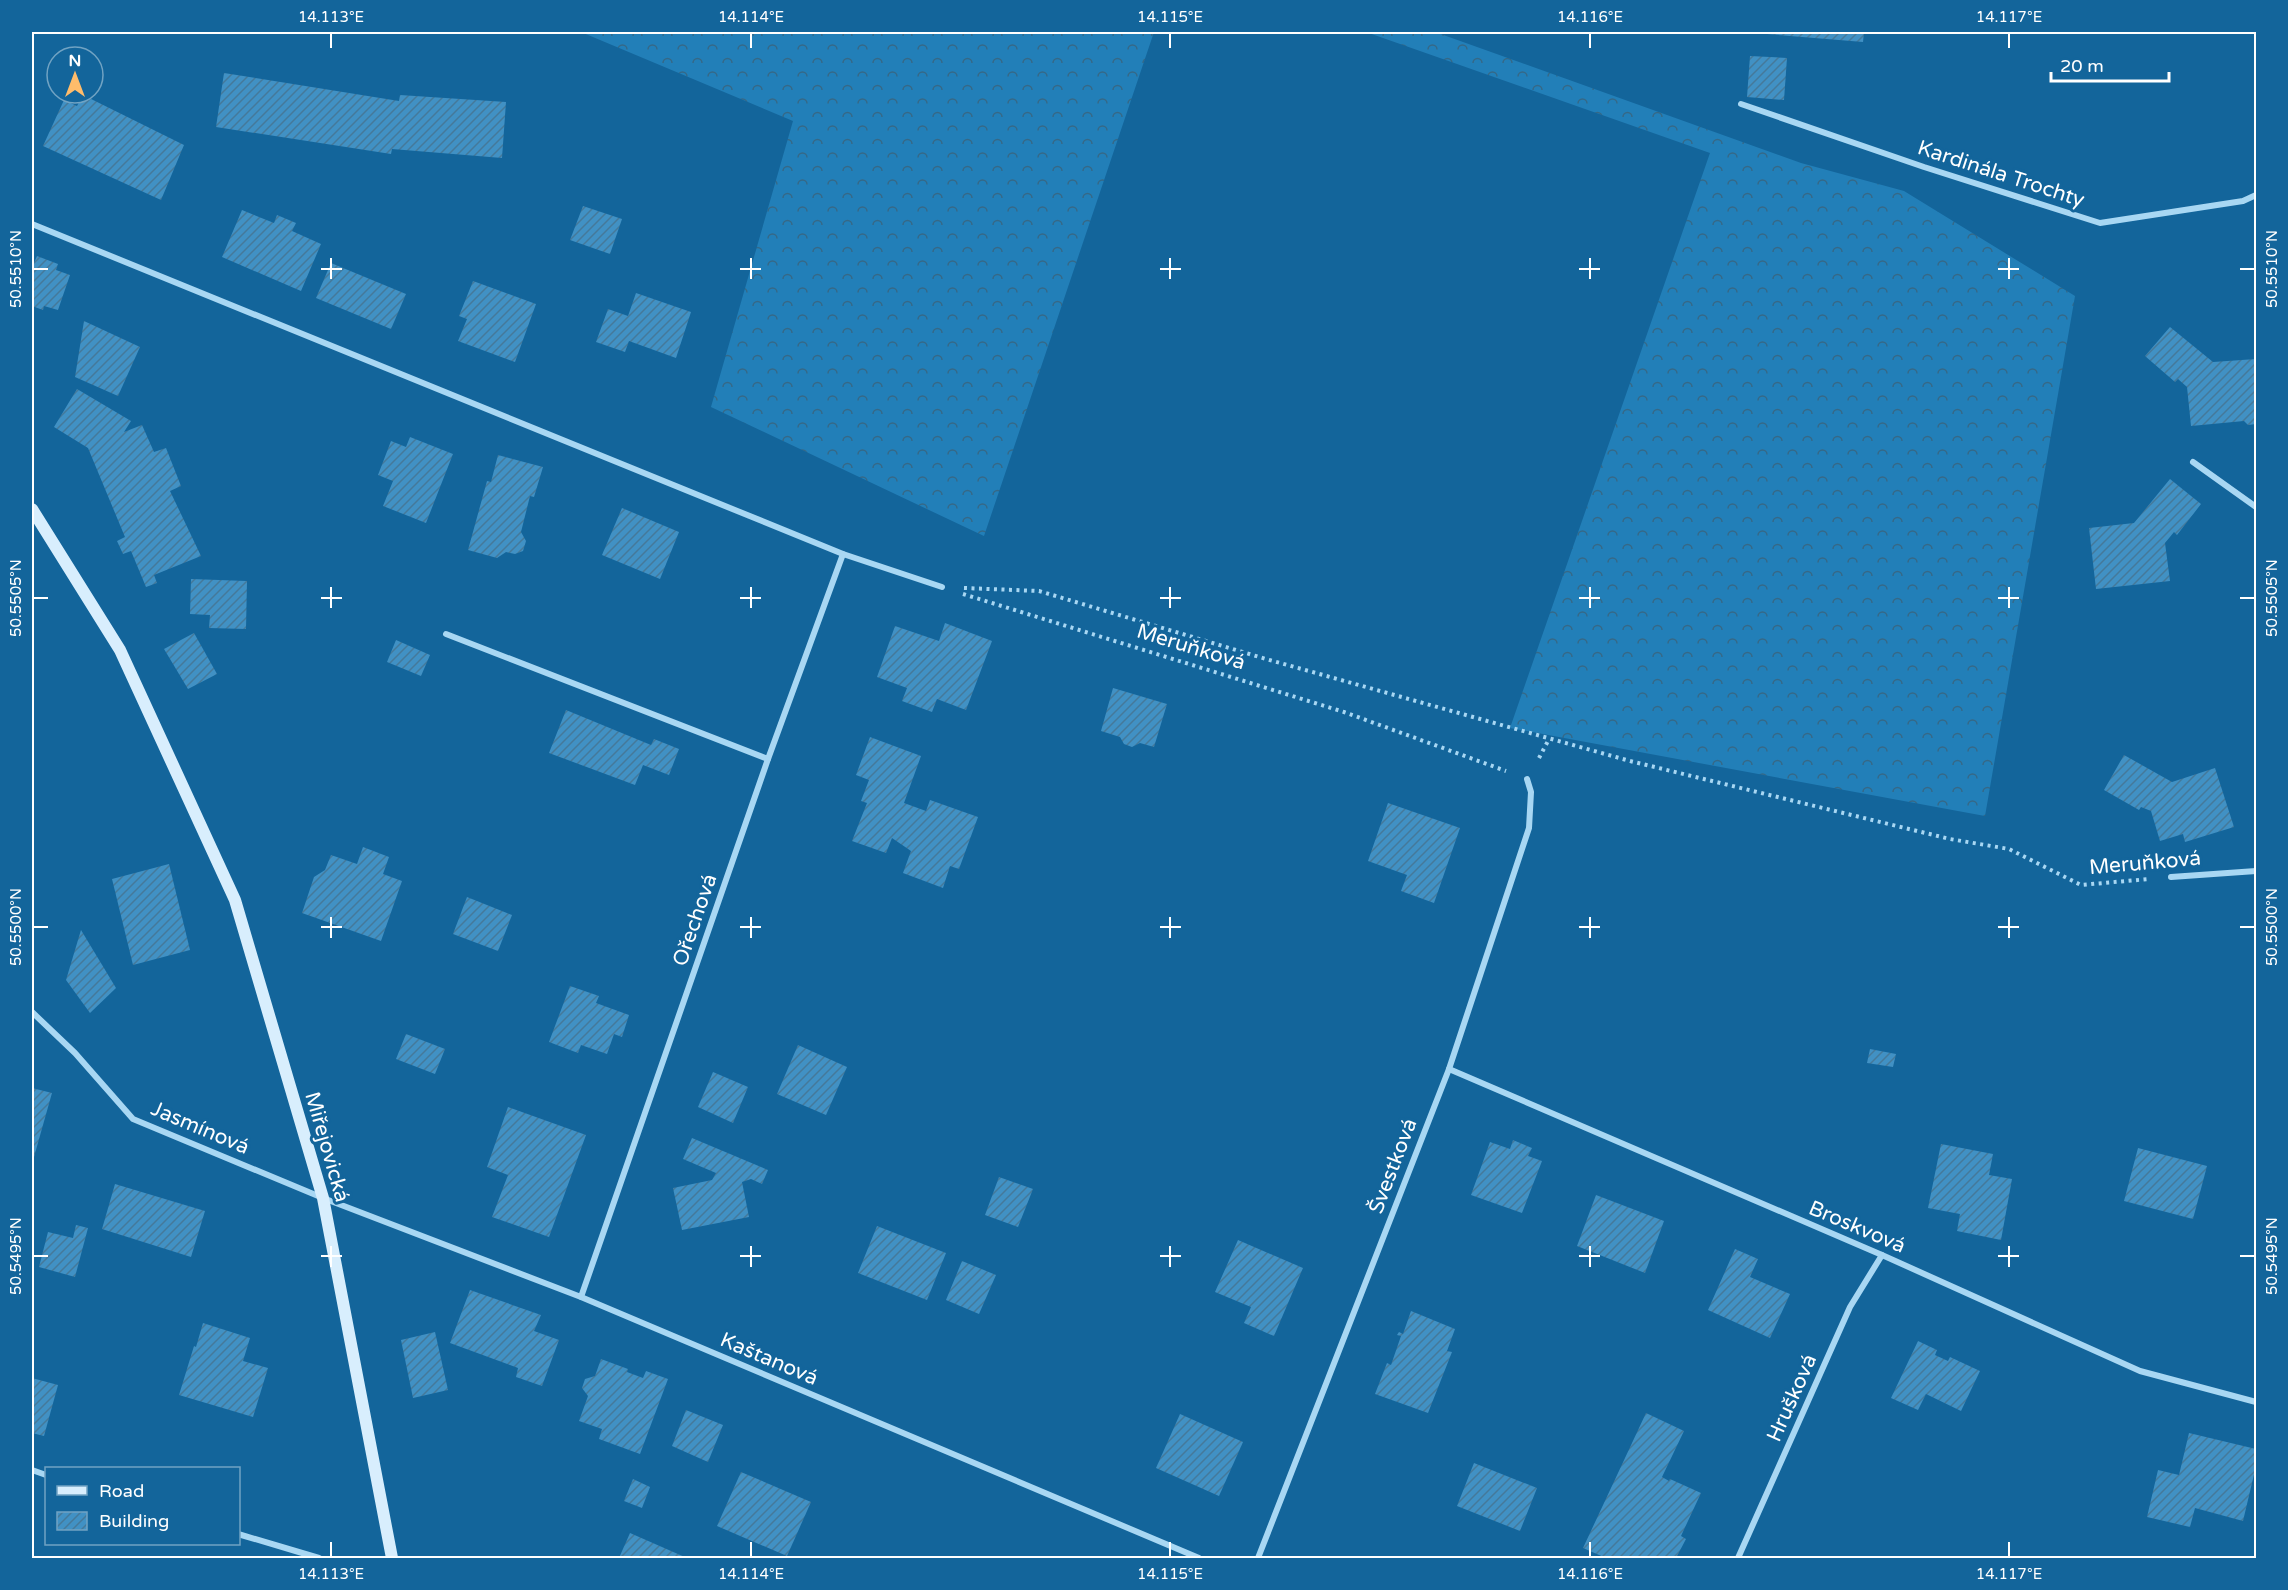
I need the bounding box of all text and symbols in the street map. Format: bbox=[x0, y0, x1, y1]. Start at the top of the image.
text: 14.113°E bbox=[298, 8, 364, 26]
text: 14.114°E bbox=[718, 8, 784, 26]
text: 14.115°E bbox=[1137, 8, 1203, 26]
text: 14.116°E bbox=[1557, 8, 1623, 26]
text: 14.117°E bbox=[1976, 8, 2042, 26]
north arrow bbox=[45, 45, 105, 105]
scale bar bbox=[2051, 45, 2170, 83]
text: N bbox=[69, 51, 81, 71]
text: 20 m bbox=[2060, 55, 2104, 77]
street label: Kardinála Trochty bbox=[1914, 135, 2088, 213]
text: 50.5510°N bbox=[7, 230, 25, 308]
text: 50.5510°N bbox=[2263, 230, 2281, 308]
text: 50.5505°N bbox=[7, 559, 25, 637]
text: 50.5505°N bbox=[2263, 559, 2281, 637]
street label: Meruňková bbox=[1134, 619, 1248, 675]
street label: Meruňková bbox=[2088, 846, 2202, 880]
street label: Ořechová bbox=[668, 871, 722, 969]
text: 50.5500°N bbox=[7, 888, 25, 966]
text: 50.5500°N bbox=[2263, 888, 2281, 966]
street label: Miřejovická bbox=[299, 1089, 355, 1205]
street label: Jasmínová bbox=[147, 1096, 253, 1160]
street label: Švestková bbox=[1363, 1115, 1423, 1217]
street label: Broskvová bbox=[1805, 1195, 1909, 1259]
text: 50.5495°N bbox=[7, 1217, 25, 1295]
text: 50.5495°N bbox=[2263, 1217, 2281, 1295]
street label: Kaštanová bbox=[716, 1327, 822, 1391]
street label: Hrušková bbox=[1762, 1350, 1822, 1446]
legend bbox=[45, 1467, 240, 1545]
text: Road bbox=[99, 1480, 144, 1502]
text: Building bbox=[99, 1510, 169, 1532]
text: 14.113°E bbox=[298, 1565, 364, 1583]
text: 14.114°E bbox=[718, 1565, 784, 1583]
text: 14.115°E bbox=[1137, 1565, 1203, 1583]
text: 14.116°E bbox=[1557, 1565, 1623, 1583]
text: 14.117°E bbox=[1976, 1565, 2042, 1583]

